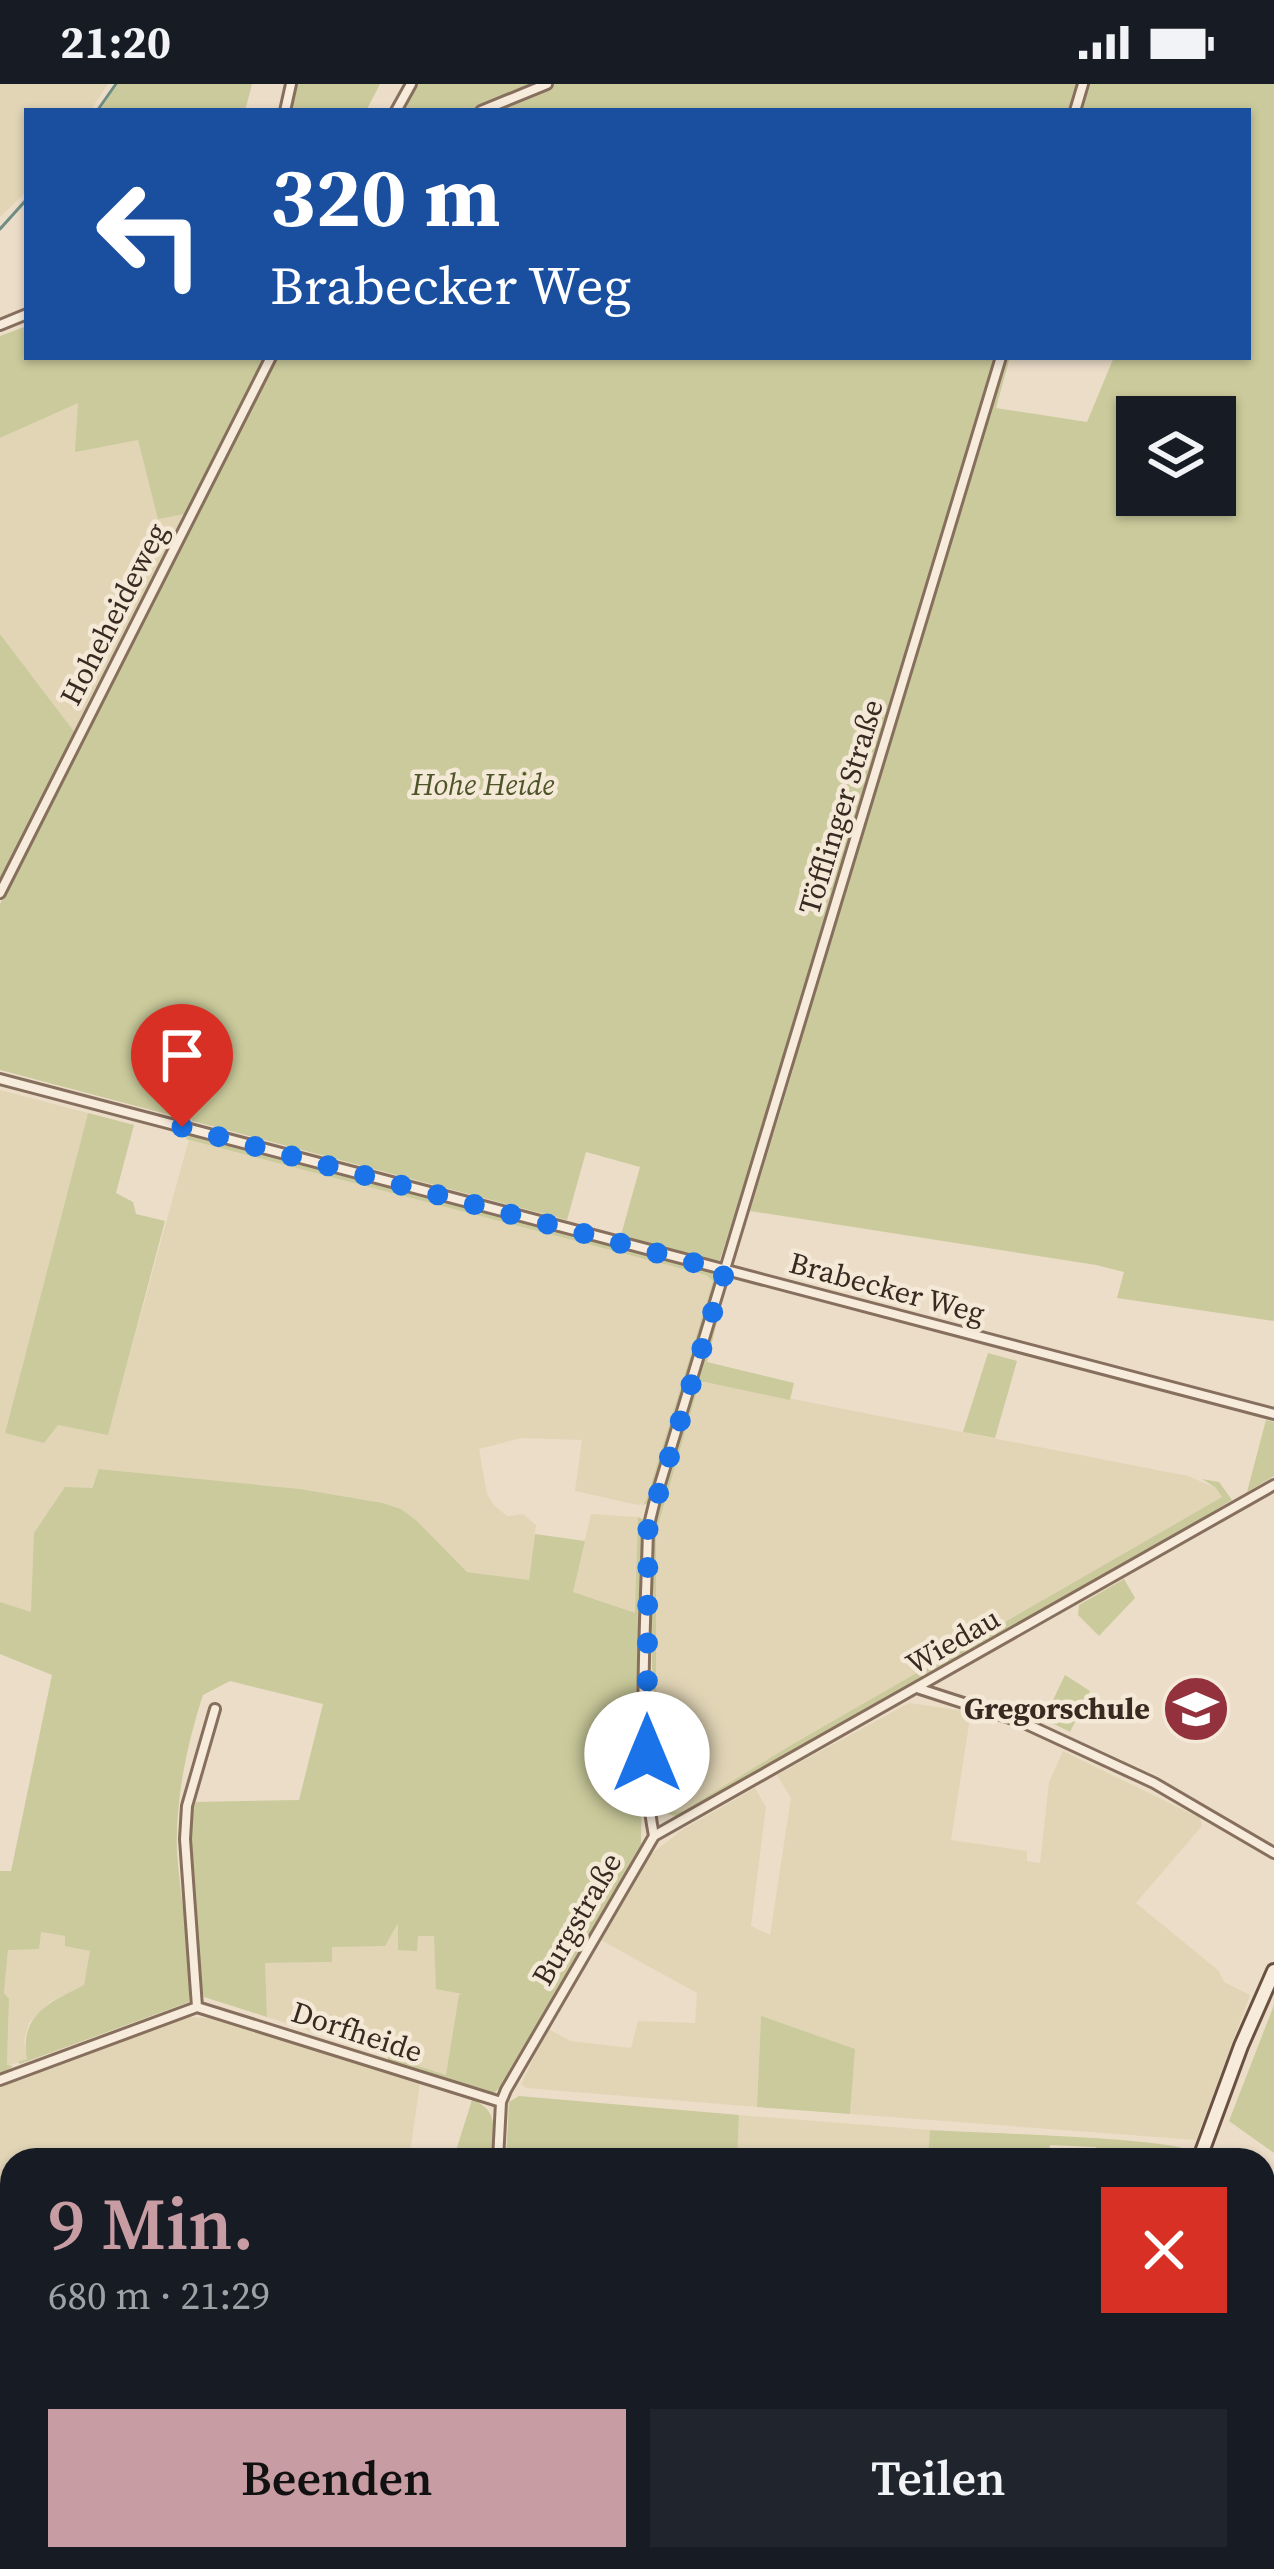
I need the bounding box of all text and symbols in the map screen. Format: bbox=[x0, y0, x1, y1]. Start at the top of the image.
text: 21:20 bbox=[60, 11, 171, 73]
text: 320 m bbox=[270, 139, 501, 254]
icon: left bbox=[72, 156, 228, 312]
text: Brabecker Weg bbox=[270, 248, 632, 322]
map controls bbox=[1116, 396, 1236, 516]
button: layers bbox=[1116, 396, 1236, 516]
street label: Hoheheideweg bbox=[50, 516, 177, 712]
street label: Töfflinger Straße bbox=[788, 694, 893, 919]
park label: Hohe Heide bbox=[410, 764, 555, 805]
pin bbox=[131, 1004, 233, 1127]
icon: arrive bbox=[149, 1022, 215, 1088]
street label: Brabecker Weg bbox=[785, 1242, 989, 1333]
street label: Wiedau bbox=[898, 1597, 1007, 1684]
school or university icon: Gregorschule bbox=[1161, 1674, 1231, 1744]
place label: Gregorschule bbox=[964, 1688, 1150, 1729]
position arrow bbox=[584, 1691, 710, 1817]
street label: Burgstraße bbox=[522, 1845, 631, 1993]
street label: Dorfheide bbox=[286, 1991, 428, 2072]
text: 9 Min. bbox=[48, 2174, 254, 2273]
button: close bbox=[1101, 2187, 1227, 2313]
text: 680 m · 21:29 bbox=[48, 2269, 270, 2322]
button: Beenden bbox=[48, 2409, 626, 2547]
button: Teilen bbox=[650, 2409, 1227, 2547]

